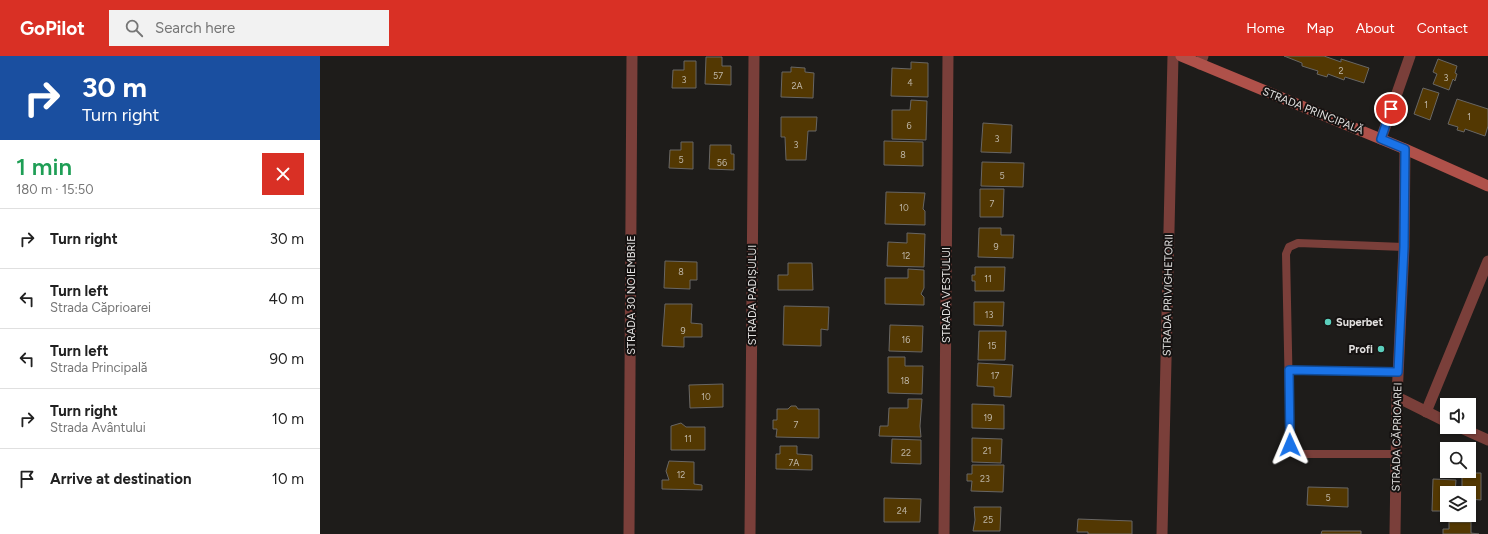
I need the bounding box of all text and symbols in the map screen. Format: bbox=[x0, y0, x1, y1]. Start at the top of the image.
search box bbox=[109, 10, 389, 46]
text: GoPilot bbox=[20, 17, 85, 40]
icon: search bbox=[123, 17, 145, 39]
text: Search here bbox=[155, 19, 235, 37]
text: Home bbox=[1246, 20, 1285, 37]
text: Map bbox=[1307, 20, 1334, 37]
text: About bbox=[1356, 20, 1395, 37]
text: Contact bbox=[1417, 20, 1468, 37]
house number: 2 bbox=[1338, 65, 1344, 76]
text: 30 m bbox=[82, 70, 147, 104]
house number: 57 bbox=[713, 70, 723, 81]
icon: right bbox=[16, 72, 68, 124]
house number: 3 bbox=[1444, 72, 1449, 83]
house number: 3 bbox=[682, 74, 687, 85]
house number: 4 bbox=[907, 77, 913, 88]
house number: 2A bbox=[791, 80, 803, 91]
street label: STRADA PRINCIPALĂ bbox=[1261, 84, 1366, 137]
pin bbox=[1374, 92, 1408, 126]
icon: arrive bbox=[1380, 98, 1402, 120]
house number: 1 bbox=[1424, 99, 1428, 110]
text: Turn right bbox=[82, 104, 159, 126]
house number: 1 bbox=[1467, 111, 1471, 122]
house number: 6 bbox=[906, 120, 912, 131]
house number: 3 bbox=[995, 133, 1000, 144]
house number: 3 bbox=[794, 139, 799, 150]
house number: 8 bbox=[900, 149, 906, 160]
text: 1 min bbox=[16, 152, 72, 181]
button: close bbox=[262, 153, 304, 195]
house number: 5 bbox=[678, 154, 684, 165]
house number: 56 bbox=[717, 157, 727, 168]
house number: 5 bbox=[999, 170, 1005, 181]
text: 180 m · 15:50 bbox=[16, 182, 94, 197]
house number: 7 bbox=[990, 198, 995, 209]
house number: 10 bbox=[899, 202, 909, 213]
icon: right bbox=[16, 228, 38, 250]
text: Turn right bbox=[50, 230, 118, 248]
text: 30 m bbox=[270, 230, 304, 248]
street label: STRADA PRIVIGHETORII bbox=[1160, 234, 1176, 356]
street label: STRADA 30 NOIEMBRIE bbox=[625, 235, 638, 355]
house number: 9 bbox=[993, 241, 999, 252]
street label: STRADA PADIȘULUI bbox=[746, 245, 759, 345]
street label: STRADA VESTULUI bbox=[940, 247, 953, 343]
house number: 12 bbox=[902, 250, 910, 261]
house number: 8 bbox=[678, 266, 684, 277]
house number: 11 bbox=[984, 273, 992, 284]
text: Turn left bbox=[50, 282, 108, 300]
icon: left bbox=[16, 288, 38, 310]
text: 40 m bbox=[269, 290, 304, 308]
text: Strada Căprioarei bbox=[50, 300, 151, 315]
house number: 13 bbox=[985, 309, 993, 320]
place label: Superbet bbox=[1336, 316, 1383, 329]
marker: Superbet bbox=[1323, 317, 1333, 327]
house number: 9 bbox=[680, 325, 686, 336]
house number: 16 bbox=[902, 334, 910, 345]
house number: 15 bbox=[988, 340, 996, 351]
text: Turn left bbox=[50, 342, 108, 360]
place label: Profi bbox=[1349, 343, 1373, 356]
marker: Profi bbox=[1376, 344, 1386, 354]
icon: left bbox=[16, 348, 38, 370]
text: 90 m bbox=[269, 350, 304, 368]
text: Strada Principală bbox=[50, 360, 147, 375]
house number: 17 bbox=[991, 370, 999, 381]
house number: 18 bbox=[900, 375, 910, 386]
street label: STRADA CĂPRIOAREI bbox=[1389, 382, 1404, 492]
house number: 10 bbox=[701, 391, 711, 402]
map controls bbox=[1440, 398, 1476, 522]
button: sound bbox=[1440, 398, 1476, 434]
text: Turn right bbox=[50, 402, 118, 420]
icon: right bbox=[16, 408, 38, 430]
text: 10 m bbox=[272, 410, 304, 428]
house number: 19 bbox=[984, 412, 992, 423]
house number: 7 bbox=[794, 419, 799, 430]
text: Strada Avântului bbox=[50, 420, 146, 435]
position arrow bbox=[1269, 424, 1311, 466]
house number: 11 bbox=[684, 433, 692, 444]
button: search bbox=[1440, 442, 1476, 478]
house number: 21 bbox=[983, 445, 991, 456]
house number: 22 bbox=[901, 447, 911, 458]
house number: 7A bbox=[789, 457, 799, 468]
icon: arrive bbox=[16, 468, 38, 490]
house number: 12 bbox=[677, 469, 685, 480]
text: Arrive at destination bbox=[50, 470, 191, 488]
text: 10 m bbox=[272, 470, 304, 488]
house number: 23 bbox=[980, 473, 990, 484]
button: layers bbox=[1440, 486, 1476, 522]
house number: 5 bbox=[1325, 492, 1331, 503]
house number: 24 bbox=[897, 505, 908, 516]
house number: 25 bbox=[983, 514, 993, 525]

